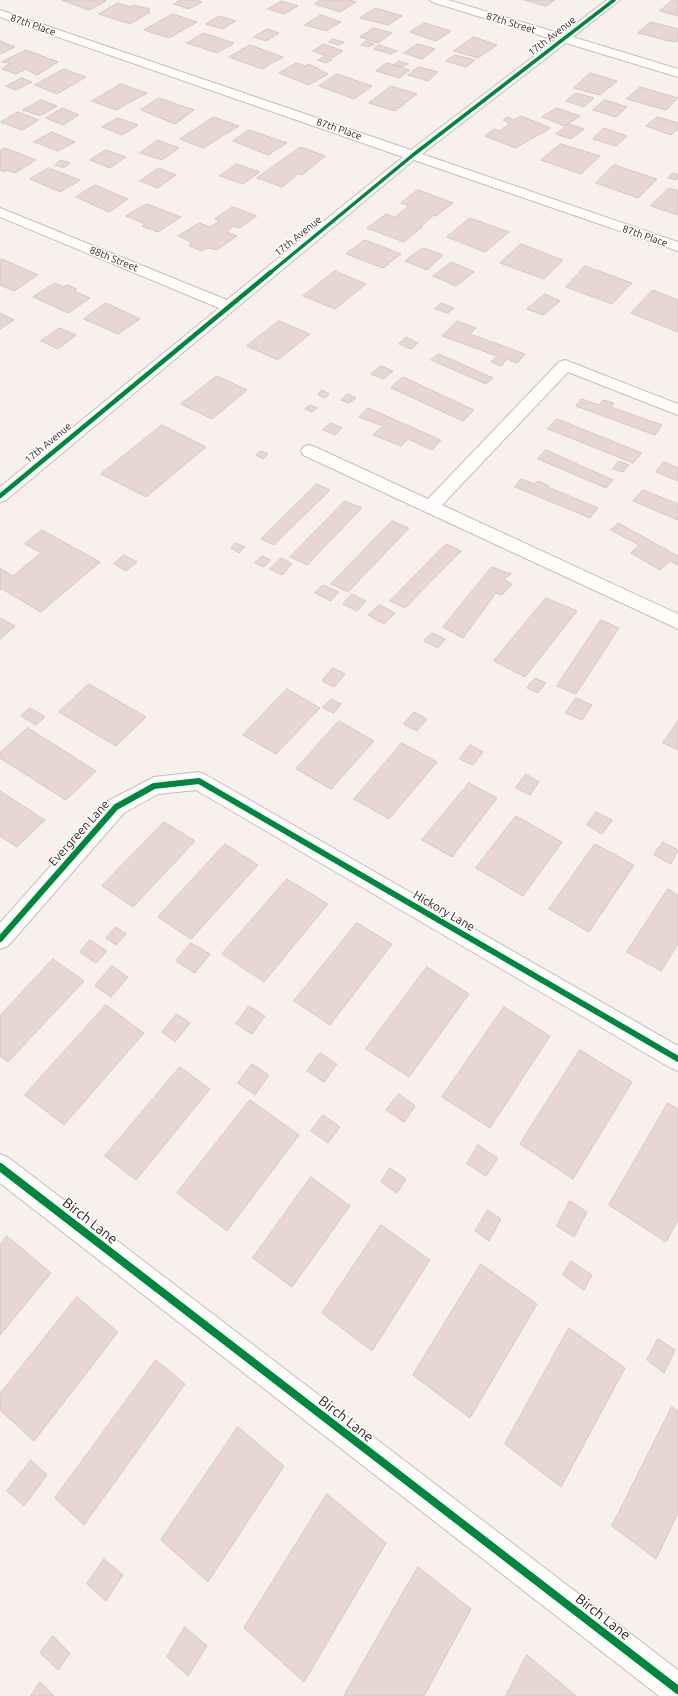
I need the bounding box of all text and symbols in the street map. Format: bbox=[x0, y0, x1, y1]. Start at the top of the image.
street label: 87th Street bbox=[485, 10, 537, 36]
street label: 87th Place bbox=[9, 12, 57, 38]
street label: 17th Avenue bbox=[526, 14, 578, 58]
street label: 87th Place bbox=[315, 116, 363, 142]
street label: 17th Avenue bbox=[272, 213, 324, 259]
street label: 87th Place bbox=[621, 223, 669, 249]
street label: 88th Street bbox=[88, 244, 140, 274]
street label: 17th Avenue bbox=[22, 420, 74, 466]
street label: Evergreen Lane bbox=[46, 797, 112, 869]
street label: Hickory Lane bbox=[411, 888, 477, 934]
street label: Birch Lane bbox=[59, 1194, 121, 1248]
street label: Birch Lane bbox=[315, 1392, 377, 1446]
street label: Birch Lane bbox=[572, 1590, 634, 1644]

